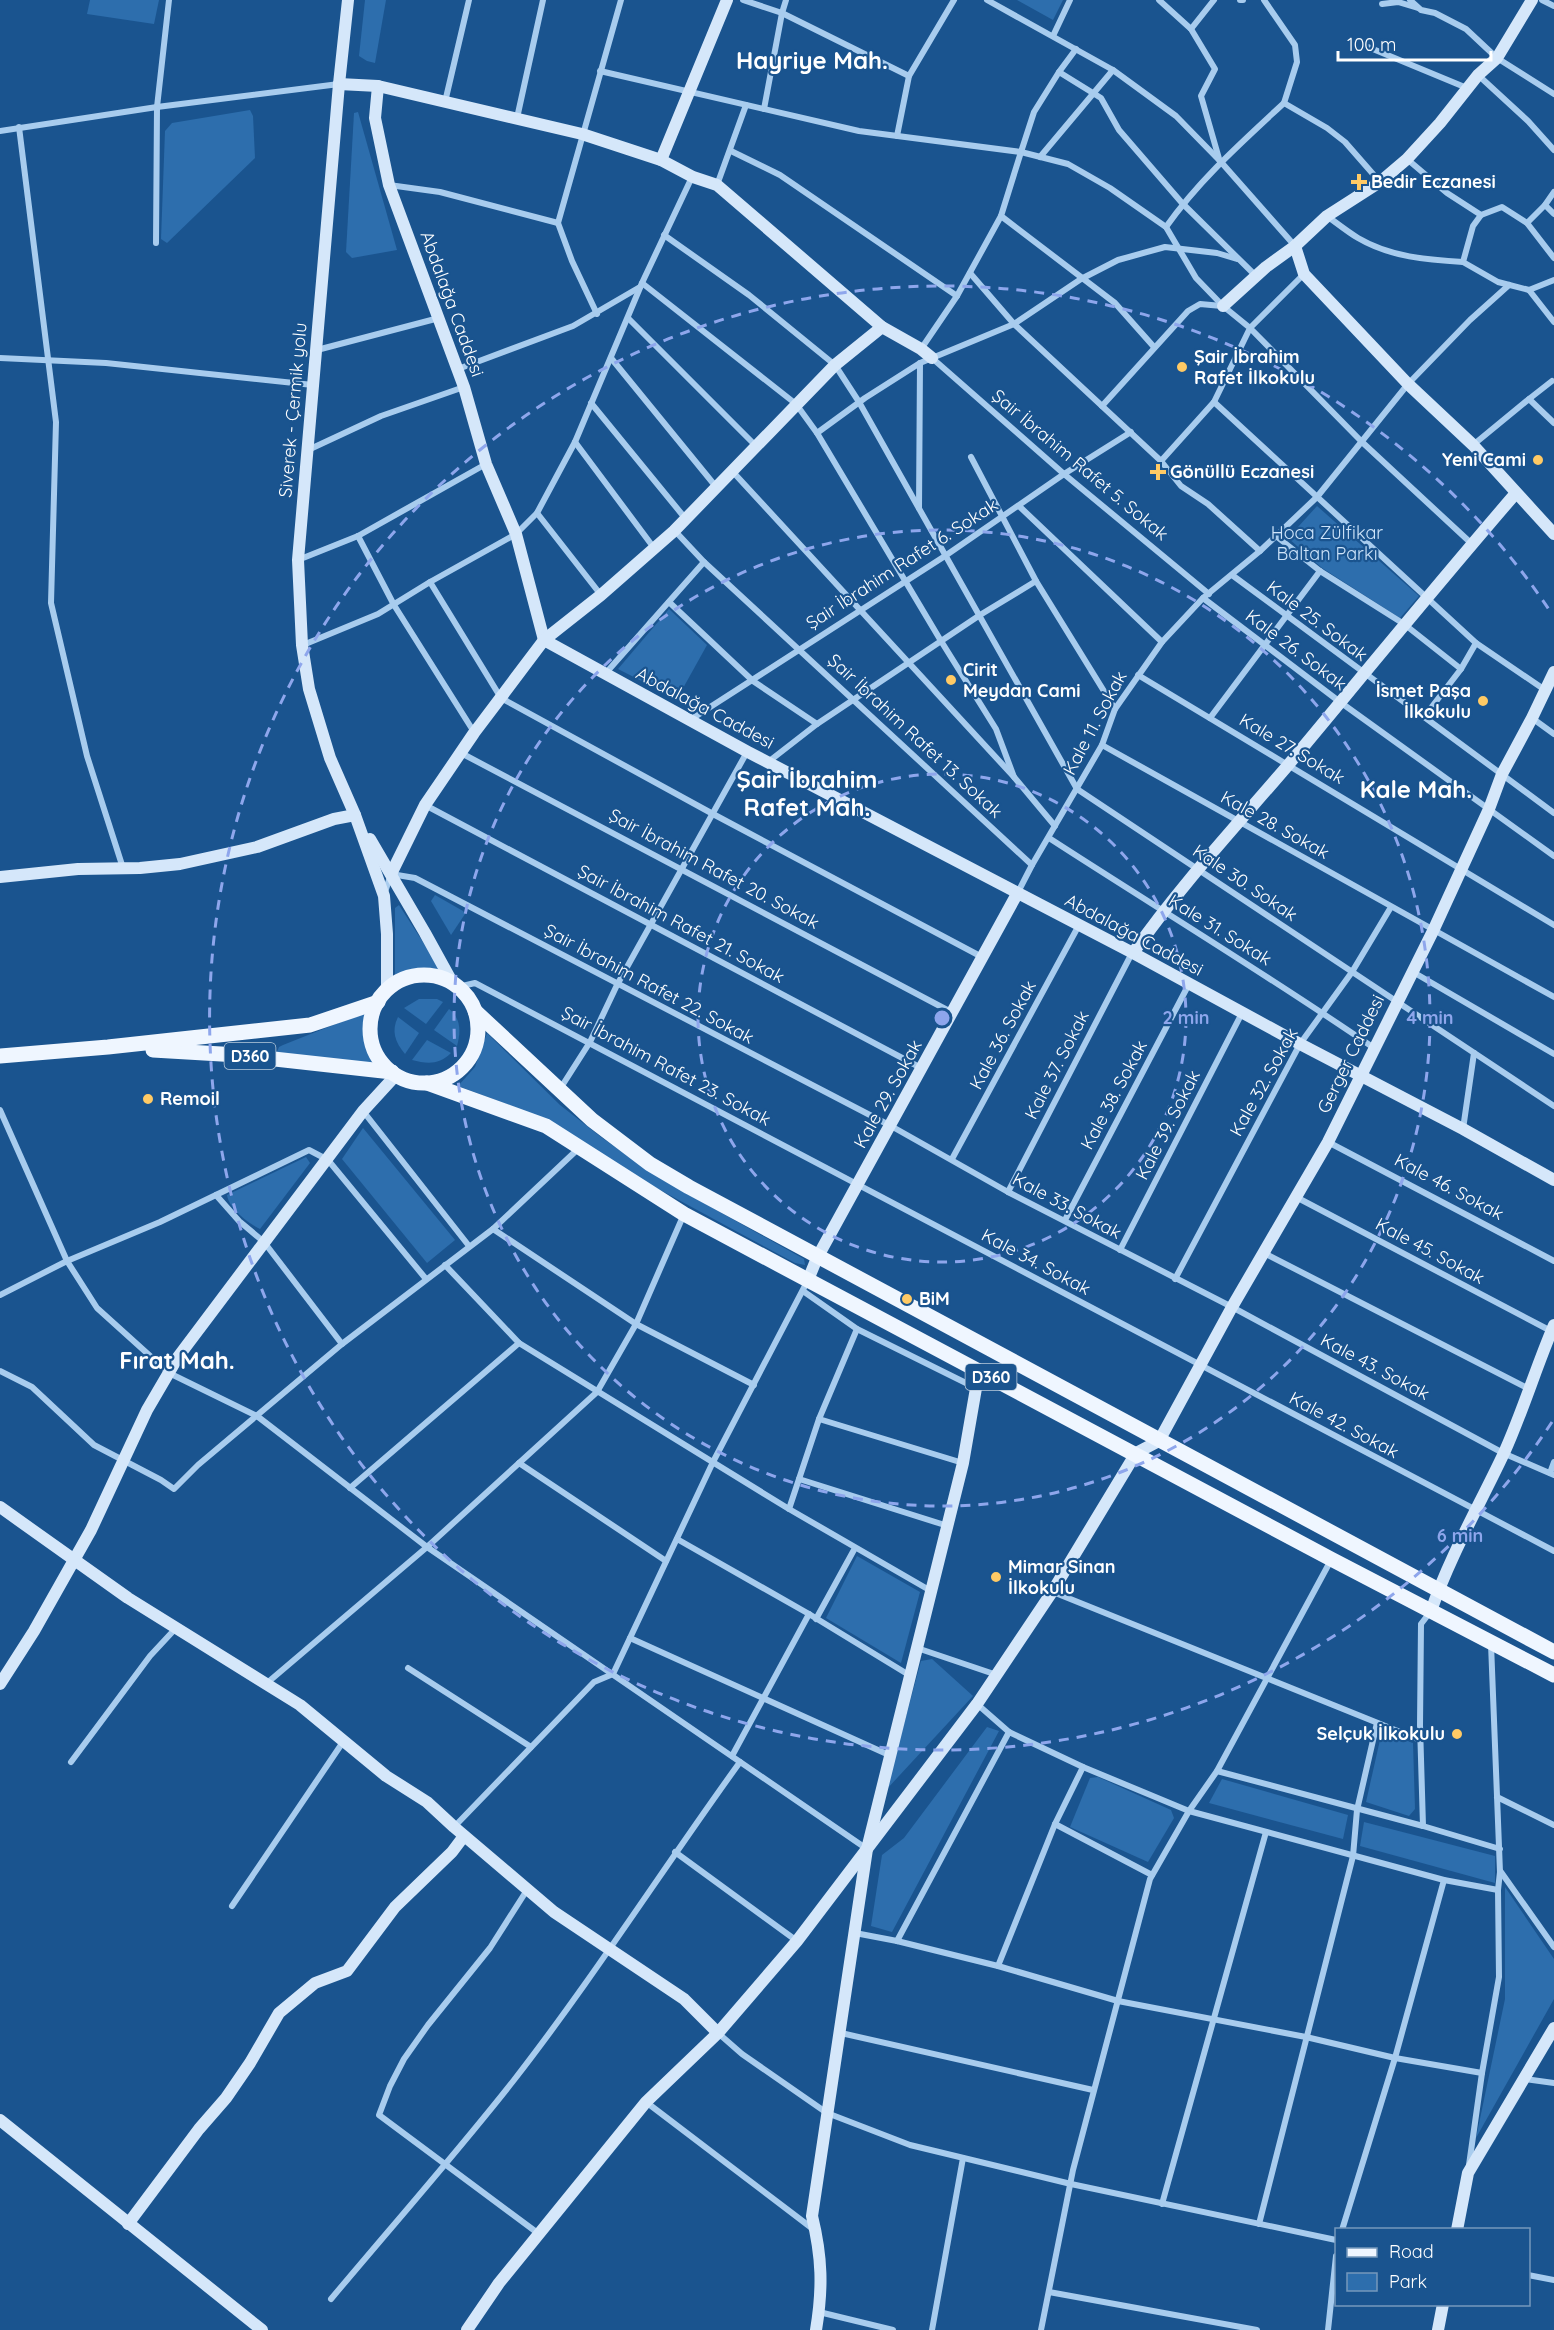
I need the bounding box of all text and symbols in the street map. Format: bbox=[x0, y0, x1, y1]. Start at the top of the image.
scale bar bbox=[1338, 24, 1491, 62]
text: 100 m bbox=[1347, 33, 1396, 56]
district label: Hayriye Mah. bbox=[736, 45, 888, 75]
place label: Bedir Eczanesi bbox=[1371, 170, 1496, 193]
marker: Bedir Eczanesi bbox=[1352, 175, 1366, 189]
street label: Abdalağa Caddesi bbox=[415, 228, 490, 380]
street label: Siverek - Çermik yolu bbox=[273, 321, 312, 498]
place label: Şair İbrahim Rafet İlkokulu bbox=[1194, 345, 1315, 389]
marker: Şair İbrahim Rafet İlkokulu bbox=[1175, 360, 1189, 374]
street label: Şair İbrahim Rafet 5. Sokak bbox=[987, 384, 1173, 545]
place label: Yeni Cami bbox=[1442, 448, 1526, 471]
marker: Yeni Cami bbox=[1531, 453, 1545, 467]
place label: Gönüllü Eczanesi bbox=[1170, 460, 1314, 483]
marker: Gönüllü Eczanesi bbox=[1151, 465, 1165, 479]
street label: Şair İbrahim Rafet 6. Sokak bbox=[801, 493, 1002, 634]
park label: Hoca Zülfikar Baltan Parkı bbox=[1271, 521, 1383, 565]
street label: Kale 25. Sokak bbox=[1262, 575, 1372, 666]
street label: Kale 26. Sokak bbox=[1241, 604, 1352, 695]
street label: Şair İbrahim Rafet 13. Sokak bbox=[823, 649, 1007, 823]
place label: Cirit Meydan Cami bbox=[963, 658, 1081, 702]
street label: Abdalağa Caddesi bbox=[632, 661, 778, 754]
street label: Kale 11. Sokak bbox=[1057, 667, 1132, 779]
marker: Cirit Meydan Cami bbox=[944, 673, 958, 687]
place label: İsmet Paşa İlkokulu bbox=[1376, 679, 1471, 723]
marker: İsmet Paşa İlkokulu bbox=[1476, 694, 1490, 708]
street label: Kale 27. Sokak bbox=[1235, 708, 1349, 789]
district label: Şair İbrahim Rafet Mah. bbox=[737, 764, 877, 822]
district label: Kale Mah. bbox=[1360, 774, 1472, 804]
street label: Kale 28. Sokak bbox=[1217, 785, 1334, 864]
street label: Şair İbrahim Rafet 20. Sokak bbox=[605, 803, 823, 934]
street label: Kale 30. Sokak bbox=[1188, 839, 1302, 926]
street label: Şair İbrahim Rafet 21. Sokak bbox=[574, 859, 789, 988]
street label: Abdalağa Caddesi bbox=[1061, 888, 1207, 981]
street label: Kale 31. Sokak bbox=[1164, 889, 1276, 970]
street label: Şair İbrahim Rafet 22. Sokak bbox=[540, 918, 758, 1049]
street label: Kale 36. Sokak bbox=[964, 976, 1041, 1093]
street label: Gerger Caddesi bbox=[1312, 991, 1389, 1117]
street label: Şair İbrahim Rafet 23. Sokak bbox=[558, 1001, 775, 1131]
text: 2 min bbox=[1163, 1006, 1209, 1029]
text: 4 min bbox=[1406, 1006, 1454, 1029]
street label: Kale 37. Sokak bbox=[1019, 1007, 1094, 1123]
centre of rings bbox=[932, 1008, 952, 1028]
street label: Kale 32. Sokak bbox=[1224, 1023, 1303, 1140]
street label: Kale 29. Sokak bbox=[848, 1035, 927, 1152]
street label: Kale 38. Sokak bbox=[1075, 1036, 1152, 1153]
road number: D360 bbox=[224, 1043, 276, 1069]
street label: Kale 39. Sokak bbox=[1130, 1066, 1205, 1184]
place label: Remoil bbox=[160, 1087, 220, 1110]
marker: Remoil bbox=[141, 1092, 155, 1106]
street label: Kale 46. Sokak bbox=[1391, 1148, 1508, 1225]
street label: Kale 33. Sokak bbox=[1009, 1167, 1126, 1244]
street label: Kale 45. Sokak bbox=[1372, 1212, 1489, 1289]
street label: Kale 34. Sokak bbox=[978, 1223, 1095, 1300]
place label: BiM bbox=[919, 1287, 950, 1310]
marker: BiM bbox=[900, 1292, 914, 1306]
street label: Kale 43. Sokak bbox=[1317, 1328, 1434, 1405]
district label: Fırat Mah. bbox=[119, 1345, 235, 1375]
road number: D360 bbox=[966, 1364, 1016, 1390]
street label: Kale 42. Sokak bbox=[1285, 1386, 1403, 1463]
text: 6 min bbox=[1437, 1524, 1483, 1547]
place label: Mimar Sinan İlkokulu bbox=[1008, 1555, 1116, 1599]
marker: Mimar Sinan İlkokulu bbox=[989, 1570, 1003, 1584]
place label: Selçuk İlkokulu bbox=[1317, 1722, 1445, 1745]
marker: Selçuk İlkokulu bbox=[1450, 1727, 1464, 1741]
legend bbox=[1335, 2228, 1530, 2306]
text: Road bbox=[1389, 2240, 1434, 2263]
text: Park bbox=[1389, 2270, 1427, 2293]

